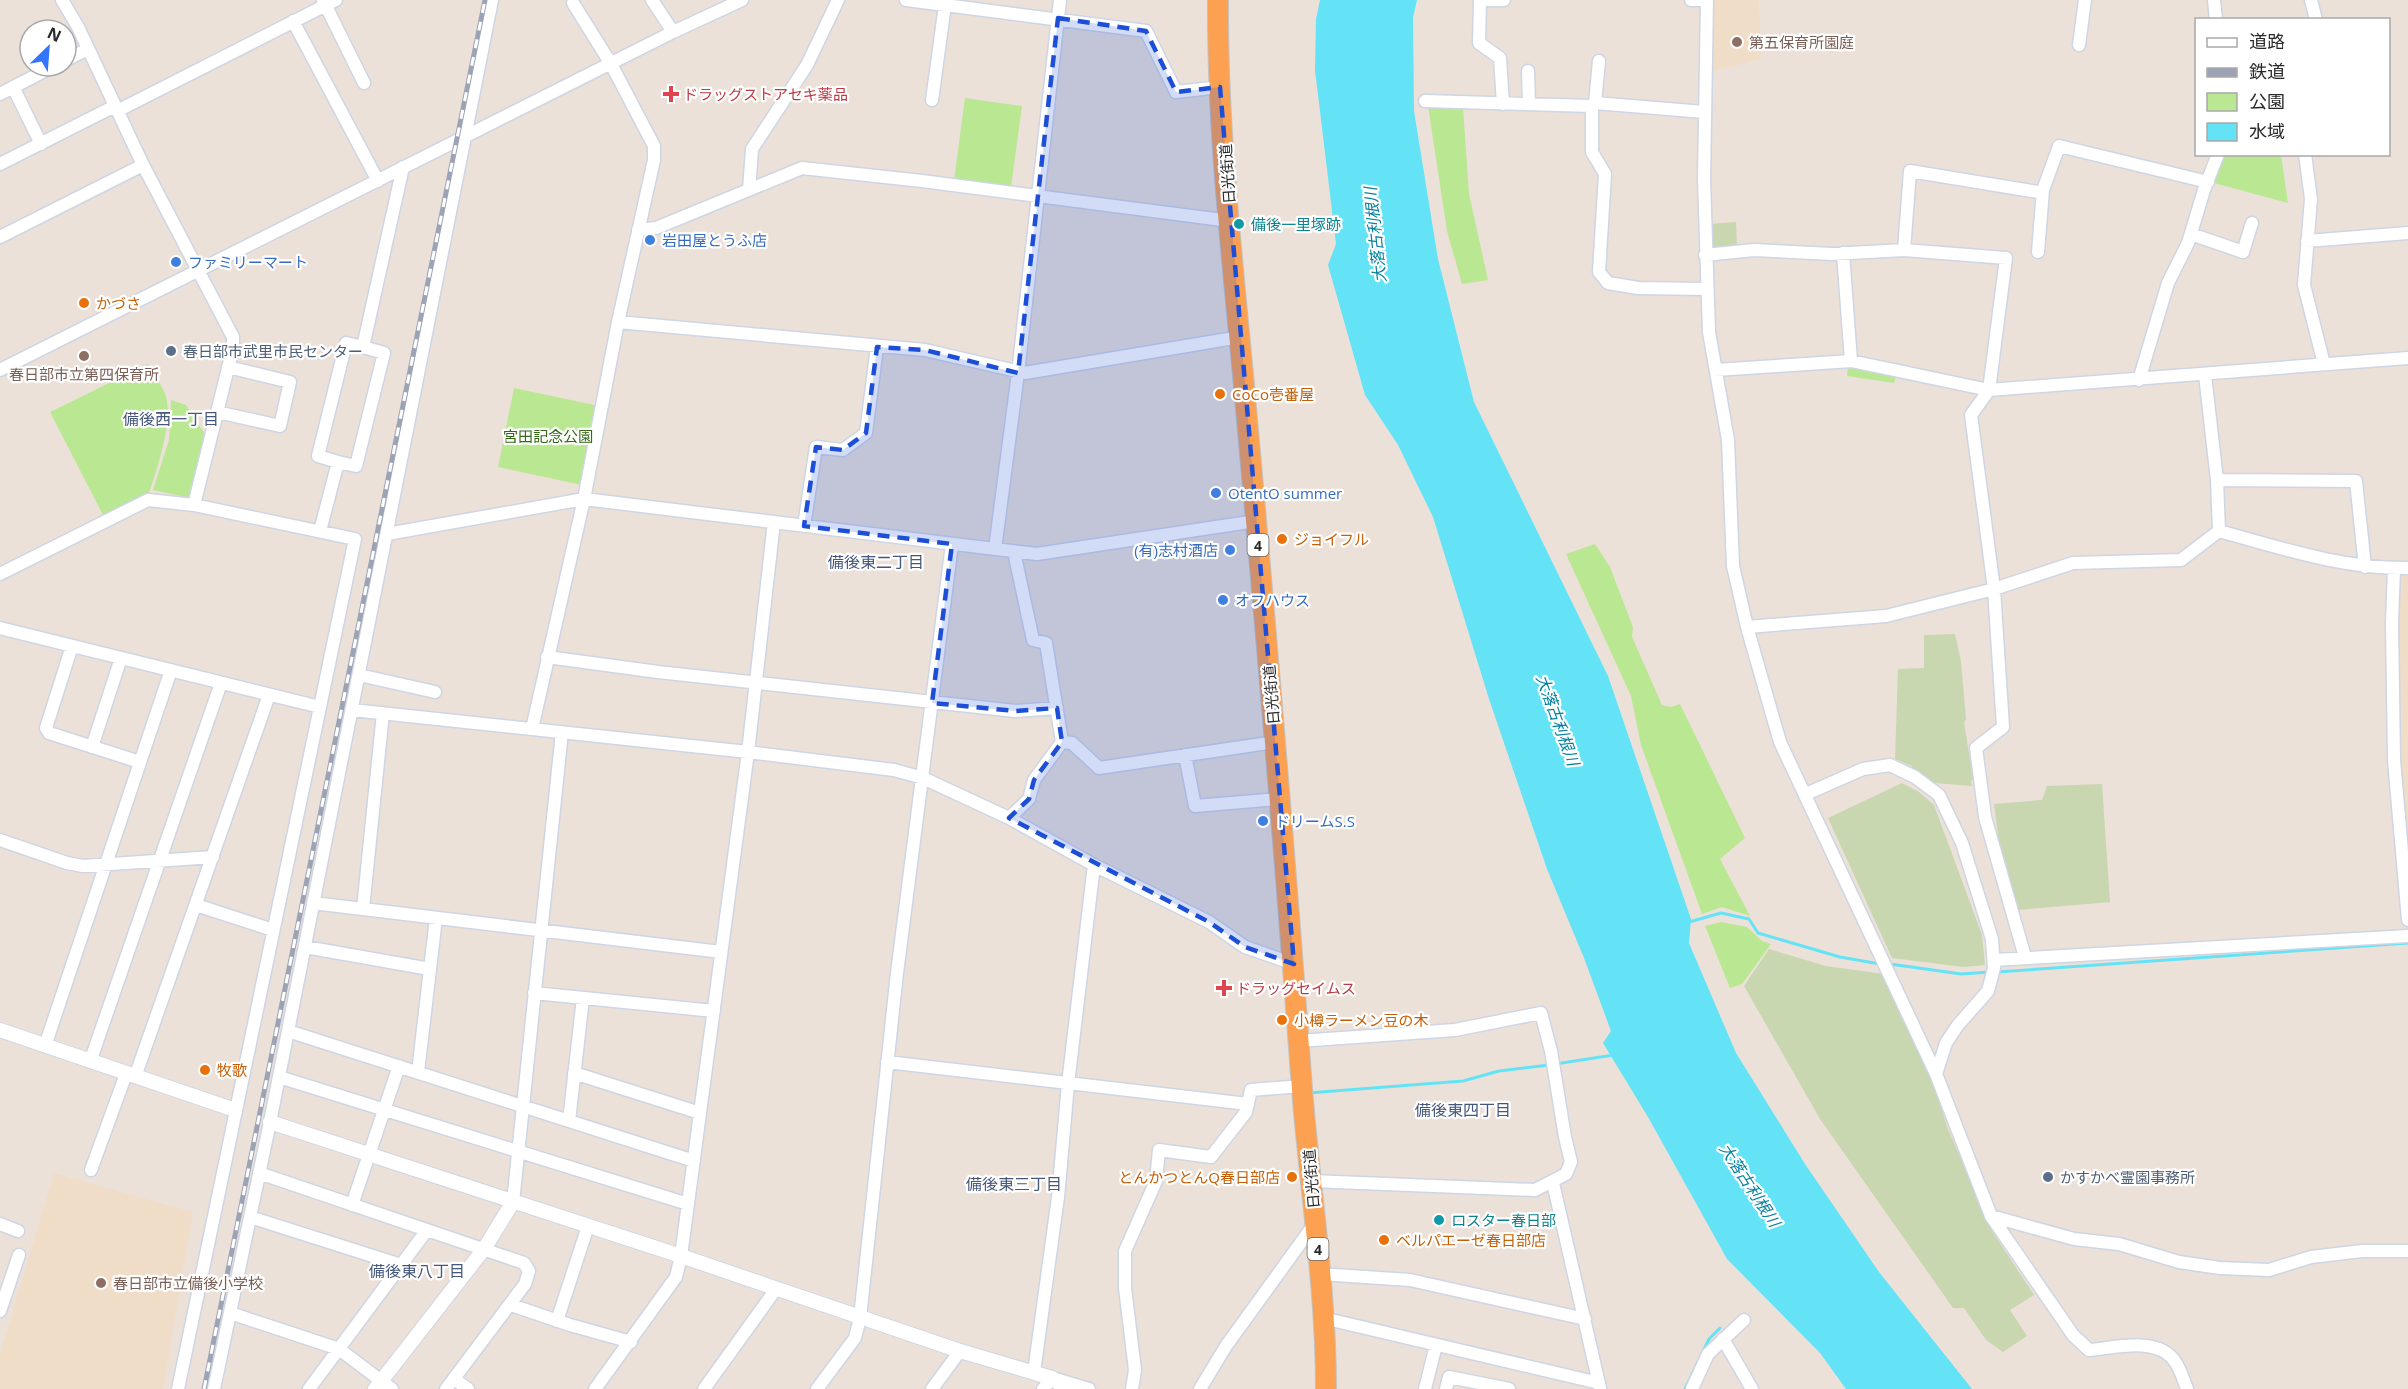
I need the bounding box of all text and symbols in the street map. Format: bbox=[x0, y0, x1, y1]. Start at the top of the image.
north arrow bbox=[18, 18, 78, 78]
legend bbox=[2195, 18, 2390, 156]
text: N bbox=[44, 22, 65, 47]
text: 道路 bbox=[2249, 29, 2285, 53]
place label: 第五保育所園庭 bbox=[1749, 32, 1854, 52]
marker: 第五保育所園庭 bbox=[1730, 35, 1744, 49]
text: 鉄道 bbox=[2249, 59, 2285, 83]
place label: ドラッグストアセキ薬品 bbox=[683, 84, 848, 104]
marker: ドラッグストアセキ薬品 bbox=[664, 87, 678, 101]
text: 公園 bbox=[2249, 89, 2285, 113]
text: 水域 bbox=[2249, 119, 2285, 143]
street label: 日光街道 bbox=[1215, 143, 1239, 205]
water label: 大落古利根川 bbox=[1359, 184, 1391, 284]
place label: 備後一里塚跡 bbox=[1251, 214, 1341, 234]
marker: 備後一里塚跡 bbox=[1232, 217, 1246, 231]
place label: 岩田屋とうふ店 bbox=[662, 230, 767, 250]
marker: 岩田屋とうふ店 bbox=[643, 233, 657, 247]
place label: ファミリーマート bbox=[188, 252, 308, 272]
marker: ファミリーマート bbox=[169, 255, 183, 269]
place label: かづさ bbox=[96, 293, 141, 313]
marker: かづさ bbox=[77, 296, 91, 310]
place label: 春日部市武里市民センター bbox=[183, 341, 363, 361]
marker: 春日部市武里市民センター bbox=[164, 344, 178, 358]
marker: 春日部市立第四保育所 bbox=[77, 349, 91, 363]
place label: 春日部市立第四保育所 bbox=[9, 364, 159, 384]
place label: CoCo壱番屋 bbox=[1232, 384, 1314, 404]
marker: CoCo壱番屋 bbox=[1213, 387, 1227, 401]
district label: 備後西一丁目 bbox=[123, 408, 219, 430]
park label: 宮田記念公園 bbox=[503, 426, 593, 446]
place label: OtentO summer bbox=[1228, 483, 1342, 503]
marker: OtentO summer bbox=[1209, 486, 1223, 500]
place label: ジョイフル bbox=[1294, 529, 1369, 549]
marker: ジョイフル bbox=[1275, 532, 1289, 546]
road number: 4 bbox=[1248, 534, 1268, 556]
place label: (有)志村酒店 bbox=[1134, 540, 1218, 560]
marker: (有)志村酒店 bbox=[1223, 543, 1237, 557]
district label: 備後東二丁目 bbox=[828, 551, 924, 573]
place label: オフハウス bbox=[1235, 590, 1310, 610]
marker: オフハウス bbox=[1216, 593, 1230, 607]
street label: 日光街道 bbox=[1258, 664, 1284, 726]
water label: 大落古利根川 bbox=[1531, 671, 1585, 771]
place label: ドリームS.S bbox=[1275, 811, 1355, 831]
marker: ドリームS.S bbox=[1256, 814, 1270, 828]
place label: ドラッグセイムス bbox=[1236, 978, 1356, 998]
marker: ドラッグセイムス bbox=[1217, 981, 1231, 995]
place label: 小樽ラーメン豆の木 bbox=[1294, 1010, 1428, 1030]
marker: 小樽ラーメン豆の木 bbox=[1275, 1013, 1289, 1027]
place label: 牧歌 bbox=[217, 1060, 247, 1080]
marker: 牧歌 bbox=[198, 1063, 212, 1077]
district label: 備後東四丁目 bbox=[1415, 1099, 1511, 1121]
water label: 大落古利根川 bbox=[1715, 1139, 1786, 1233]
street label: 日光街道 bbox=[1298, 1148, 1324, 1210]
place label: とんかつとんQ春日部店 bbox=[1118, 1167, 1280, 1187]
place label: かすかべ霊園事務所 bbox=[2060, 1167, 2195, 1187]
marker: とんかつとんQ春日部店 bbox=[1285, 1170, 1299, 1184]
marker: かすかべ霊園事務所 bbox=[2041, 1170, 2055, 1184]
district label: 備後東三丁目 bbox=[966, 1173, 1062, 1195]
place label: ロスター春日部 bbox=[1451, 1210, 1556, 1230]
marker: ロスター春日部 bbox=[1432, 1213, 1446, 1227]
place label: ベルパエーゼ春日部店 bbox=[1396, 1230, 1546, 1250]
marker: ベルパエーゼ春日部店 bbox=[1377, 1233, 1391, 1247]
road number: 4 bbox=[1308, 1238, 1328, 1260]
district label: 備後東八丁目 bbox=[369, 1260, 465, 1282]
place label: 春日部市立備後小学校 bbox=[113, 1273, 263, 1293]
marker: 春日部市立備後小学校 bbox=[94, 1276, 108, 1290]

